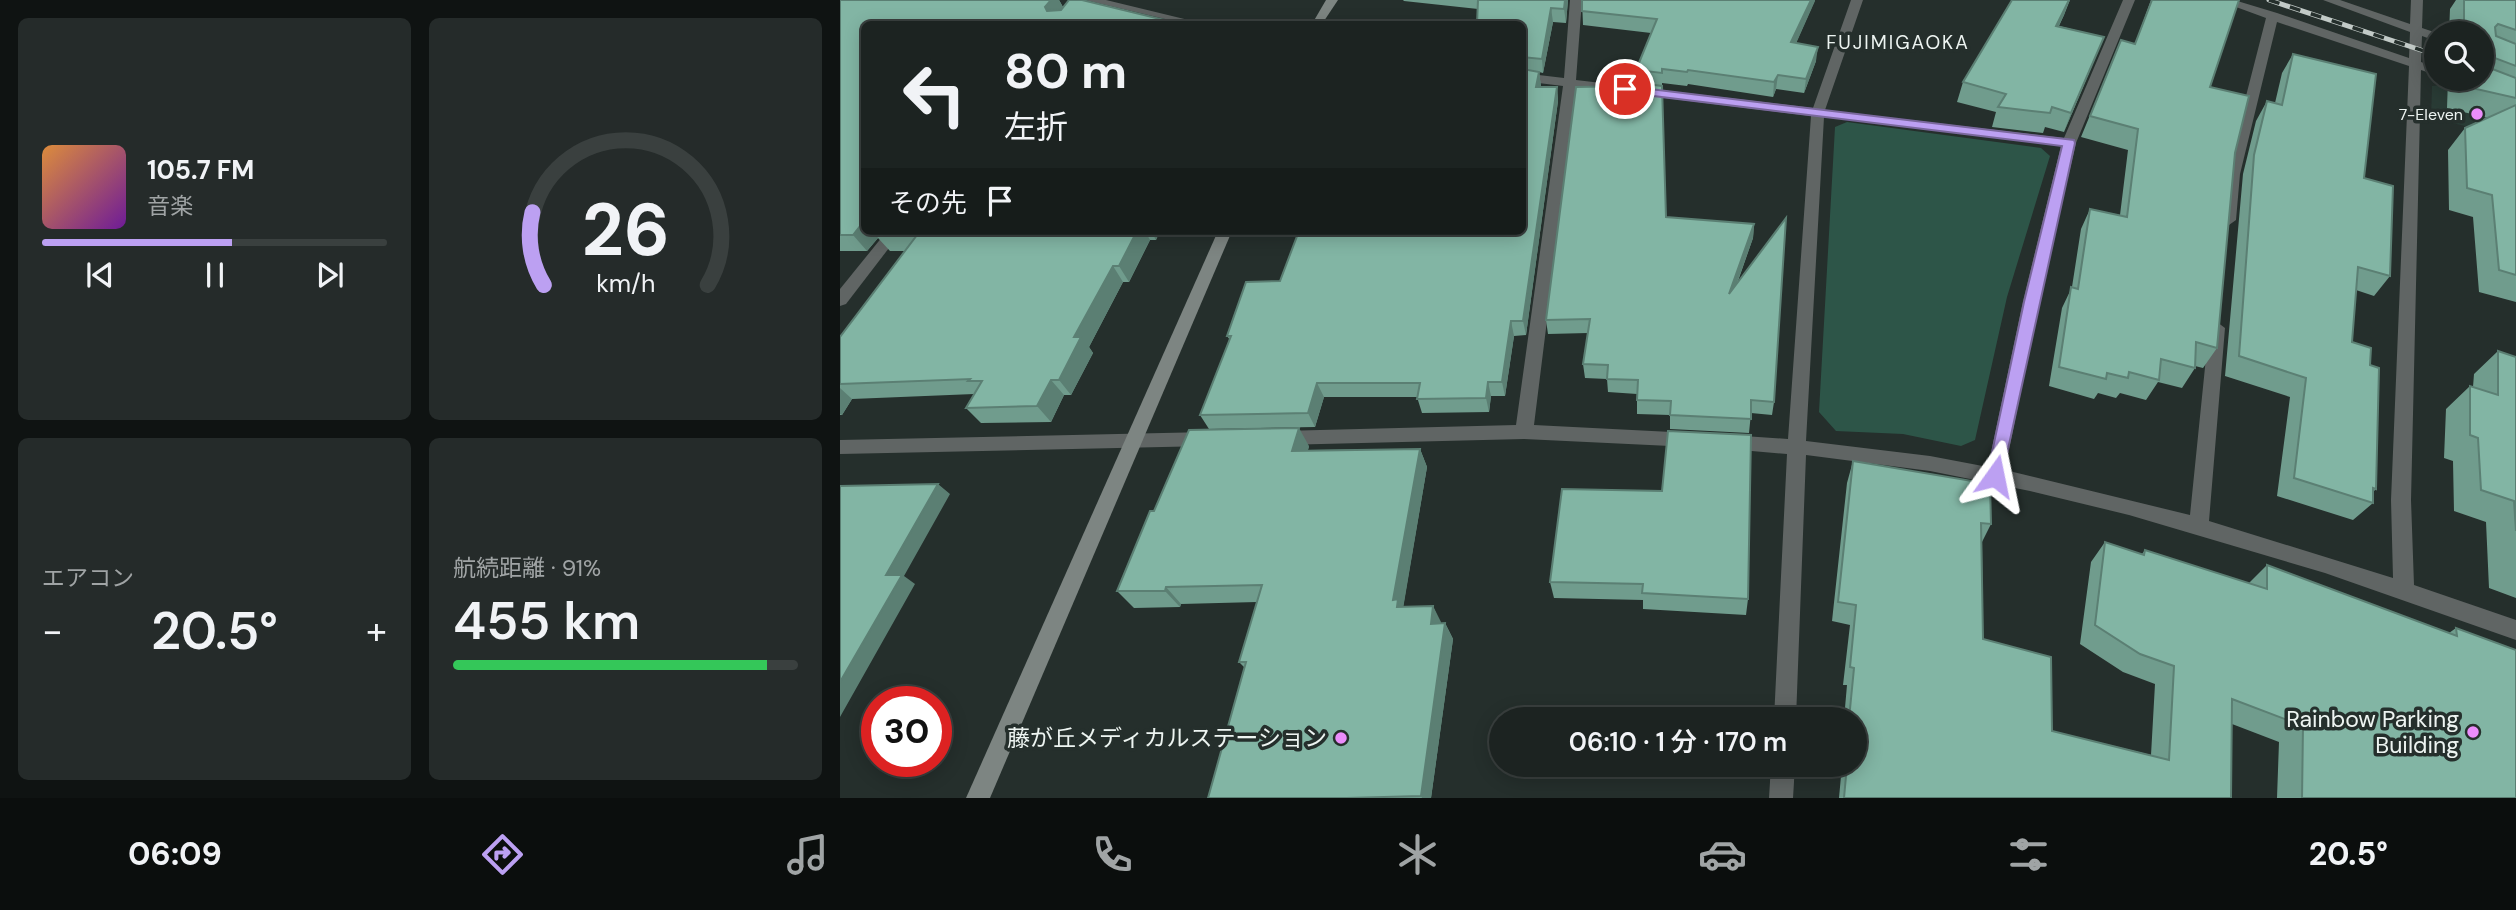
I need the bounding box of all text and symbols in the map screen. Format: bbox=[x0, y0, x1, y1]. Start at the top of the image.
map controls bbox=[2424, 21, 2494, 91]
button: search bbox=[2424, 21, 2494, 91]
district label: FUJIMIGAOKA bbox=[1826, 30, 1970, 55]
text: 80 m bbox=[1004, 39, 1127, 103]
icon: left bbox=[889, 49, 980, 140]
pin bbox=[1595, 59, 1655, 119]
icon: arrive bbox=[1606, 70, 1644, 108]
place label: 7-Eleven bbox=[2399, 104, 2463, 125]
text: 左折 bbox=[1004, 106, 1068, 148]
marker: 7-Eleven bbox=[2469, 106, 2485, 122]
text: 105.7 FM bbox=[147, 153, 254, 187]
icon: arrive bbox=[981, 182, 1019, 220]
text: 26 bbox=[581, 184, 670, 279]
text: その先 bbox=[889, 186, 967, 220]
text: 音楽 bbox=[147, 191, 193, 221]
icon: previous bbox=[81, 256, 119, 294]
icon: pause bbox=[196, 256, 234, 294]
icon: next bbox=[311, 256, 349, 294]
text: km/h bbox=[596, 267, 655, 300]
position arrow bbox=[1958, 439, 2032, 513]
text: 航続距離 · 91% bbox=[453, 553, 601, 583]
text: エアコン bbox=[42, 563, 134, 593]
text: 455 km bbox=[453, 587, 640, 655]
text: 20.5° bbox=[151, 597, 278, 665]
text: − bbox=[42, 606, 63, 656]
text: + bbox=[366, 606, 387, 656]
speed limit sign: 30 bbox=[861, 686, 952, 777]
place label: Rainbow Parking Building bbox=[2286, 704, 2459, 760]
place label: 藤が丘メディカルステーション bbox=[1007, 723, 1327, 753]
marker: Rainbow Parking Building bbox=[2465, 724, 2481, 740]
text: 06:10 · 1 分 · 170 m bbox=[1569, 725, 1787, 759]
marker: 藤が丘メディカルステーション bbox=[1333, 730, 1349, 746]
icon: directions bbox=[478, 830, 527, 879]
icon: music bbox=[783, 830, 832, 879]
icon: phone bbox=[1088, 830, 1137, 879]
icon: climate bbox=[1393, 830, 1442, 879]
icon: car bbox=[1698, 830, 1747, 879]
icon: filters bbox=[2004, 830, 2053, 879]
text: 06:09 bbox=[128, 833, 222, 875]
text: 20.5° bbox=[2309, 833, 2388, 875]

